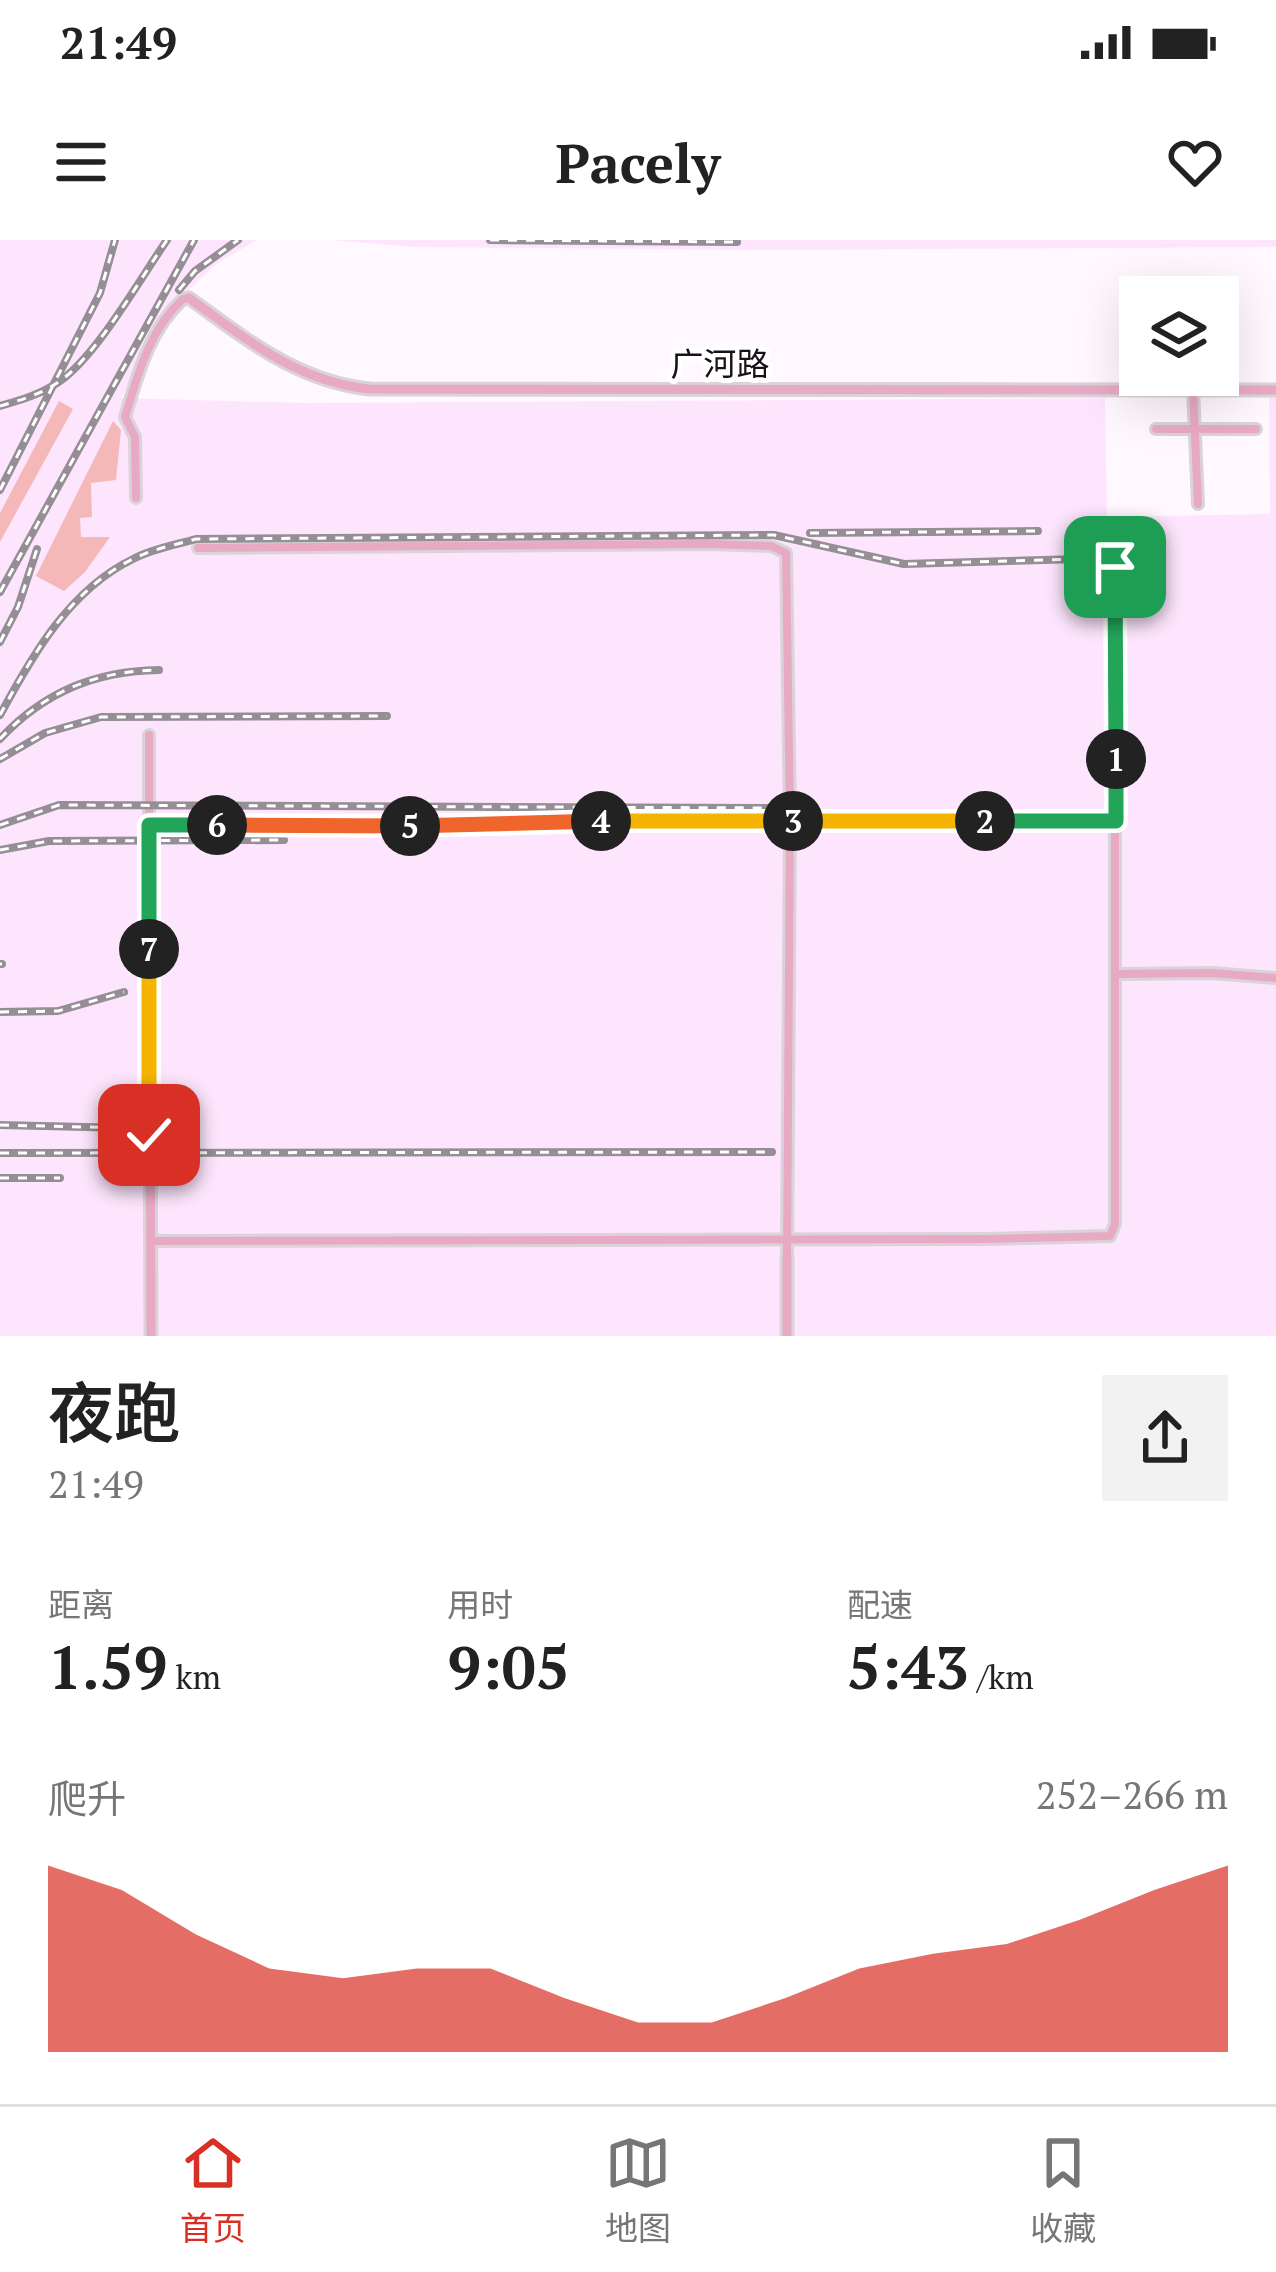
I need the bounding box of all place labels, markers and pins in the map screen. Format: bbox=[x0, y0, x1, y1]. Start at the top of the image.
pin bbox=[1064, 516, 1166, 618]
pin: 1 bbox=[1086, 729, 1146, 789]
pin: 4 bbox=[571, 791, 631, 851]
pin: 3 bbox=[763, 791, 823, 851]
pin: 2 bbox=[955, 791, 1015, 851]
pin: 6 bbox=[187, 795, 247, 855]
pin: 5 bbox=[380, 796, 440, 856]
pin: 7 bbox=[119, 919, 179, 979]
pin bbox=[98, 1084, 200, 1186]

